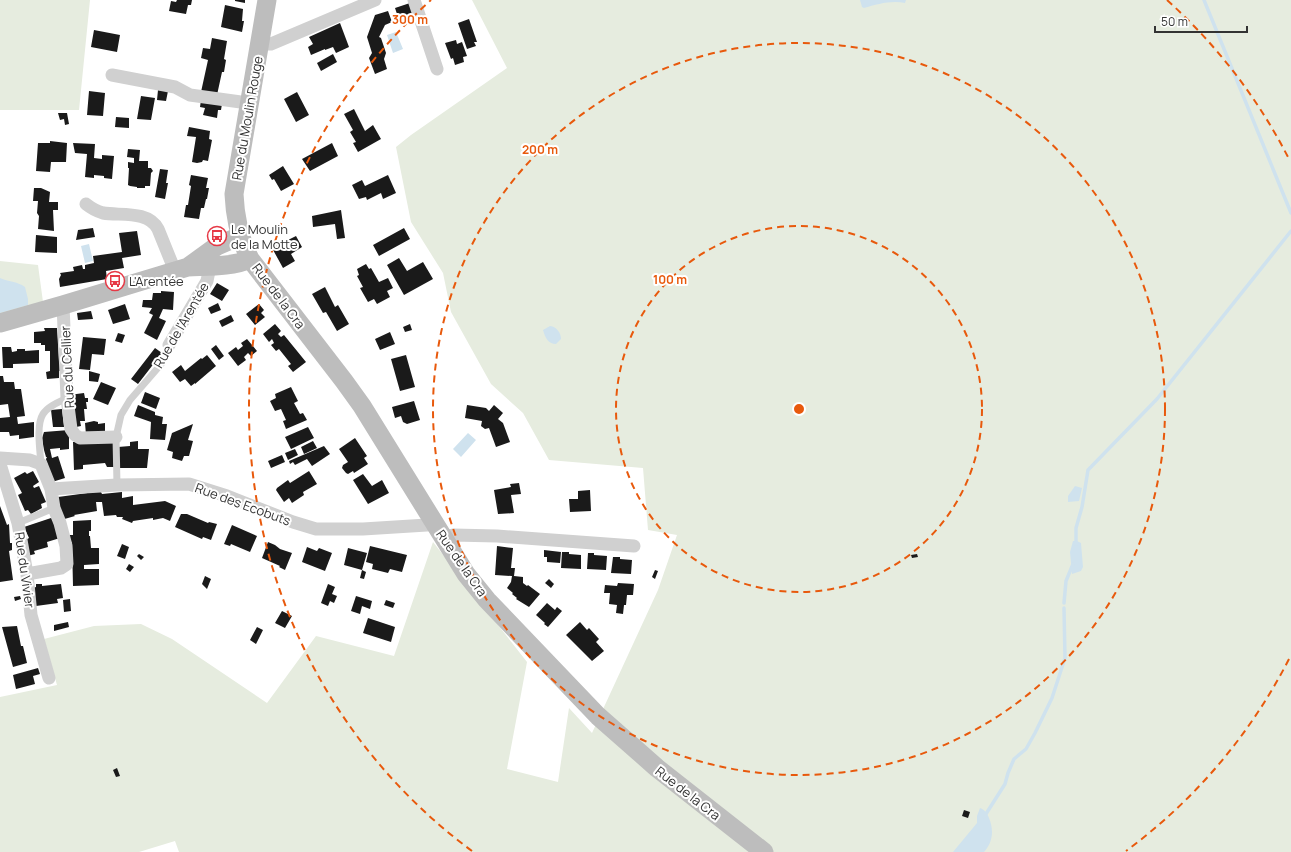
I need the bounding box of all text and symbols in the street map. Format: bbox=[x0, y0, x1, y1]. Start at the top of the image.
scale bar bbox=[1155, 8, 1247, 34]
text: 300 m bbox=[392, 11, 428, 28]
text: 50 m bbox=[1161, 13, 1188, 30]
street label: Rue du Moulin Rouge bbox=[227, 54, 267, 181]
text: 200 m bbox=[522, 141, 558, 158]
place label: Le Moulin de la Motte bbox=[231, 220, 298, 253]
bus stop icon: Le Moulin de la Motte bbox=[206, 225, 228, 247]
street label: Rue de la Cra bbox=[248, 260, 310, 332]
bus stop icon: L'Arentée bbox=[104, 270, 126, 292]
text: 100 m bbox=[653, 271, 687, 288]
place label: L'Arentée bbox=[129, 272, 184, 290]
street label: Rue de l'Arentée bbox=[149, 278, 213, 371]
street label: Rue du Cellier bbox=[56, 325, 78, 409]
centre of rings bbox=[792, 402, 806, 416]
street label: Rue des Ecobuts bbox=[193, 478, 293, 530]
street label: Rue de la Cra bbox=[432, 526, 492, 600]
street label: Rue du Vivier bbox=[11, 531, 39, 610]
street label: Rue de la Cra bbox=[652, 762, 724, 824]

